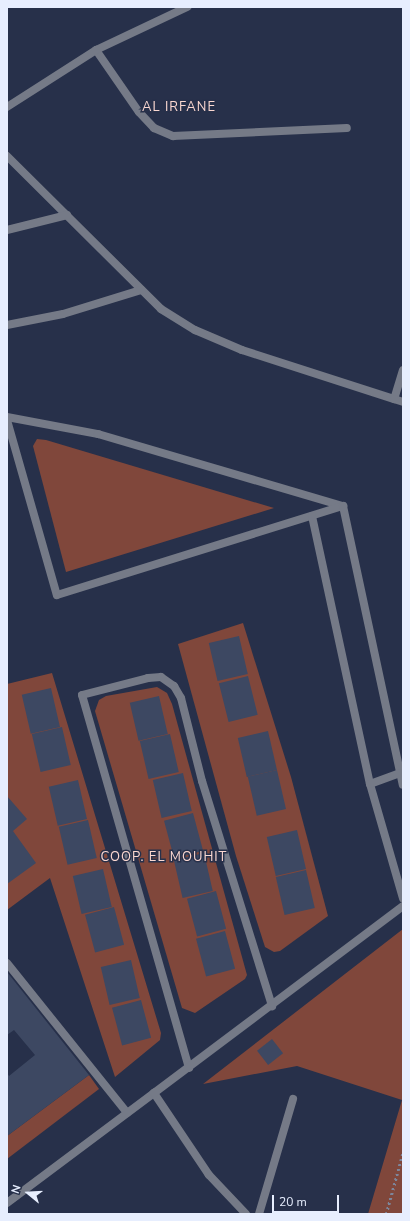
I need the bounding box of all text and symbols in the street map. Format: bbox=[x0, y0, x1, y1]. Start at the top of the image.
district label: AL IRFANE bbox=[142, 99, 216, 115]
district label: COOP. EL MOUHIT bbox=[101, 849, 227, 865]
north arrow bbox=[8, 1173, 48, 1213]
text: N bbox=[8, 1183, 25, 1195]
scale bar bbox=[274, 1187, 341, 1213]
text: 20 m bbox=[279, 1194, 307, 1210]

